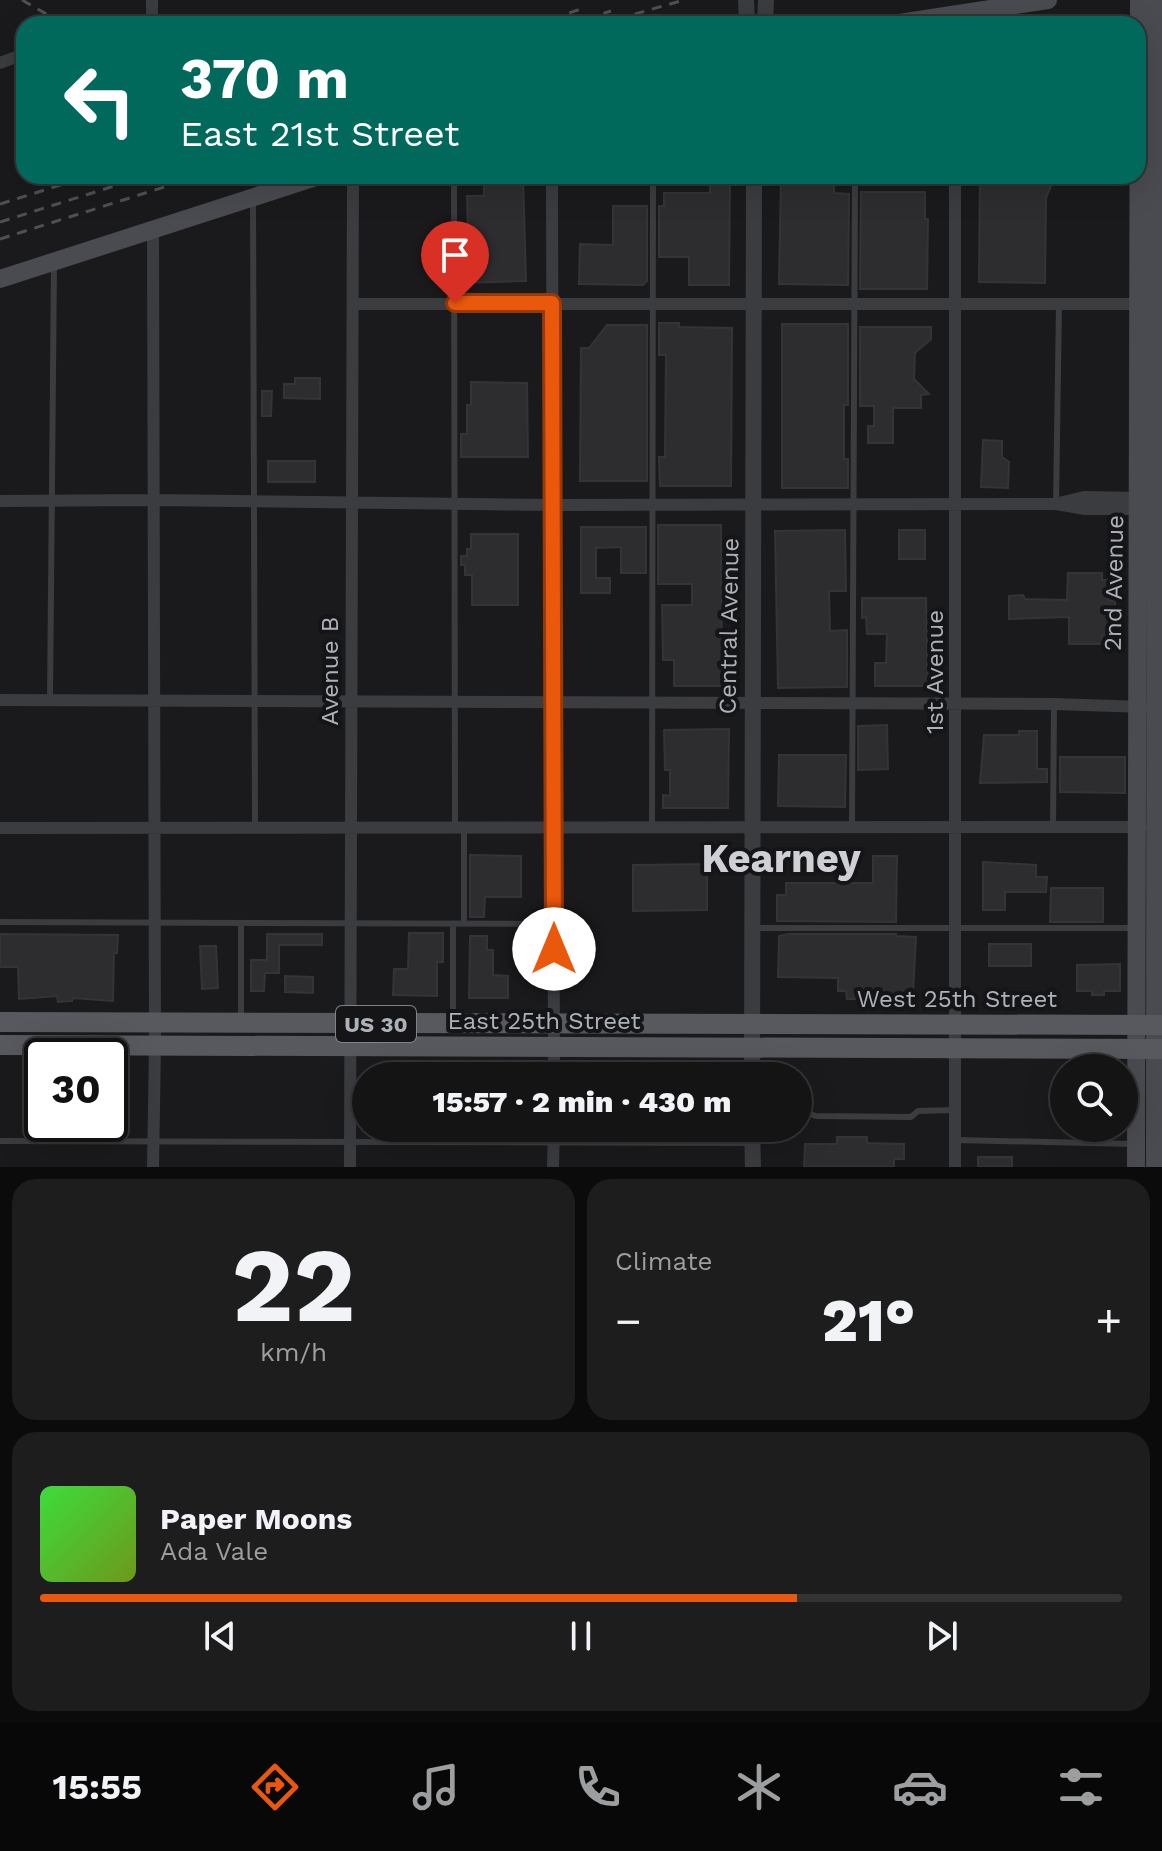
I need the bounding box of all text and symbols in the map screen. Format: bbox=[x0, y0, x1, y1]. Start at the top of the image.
text: 370 m bbox=[180, 46, 349, 112]
icon: left bbox=[48, 48, 152, 152]
text: East 21st Street bbox=[180, 113, 459, 155]
pin bbox=[421, 221, 489, 303]
icon: arrive bbox=[433, 233, 477, 277]
street label: 2nd Avenue bbox=[1099, 515, 1129, 651]
street label: Central Avenue bbox=[713, 537, 745, 715]
street label: 1st Avenue bbox=[921, 610, 949, 734]
street label: Avenue B bbox=[316, 617, 344, 725]
district label: Kearney bbox=[701, 835, 861, 882]
position arrow bbox=[512, 907, 596, 991]
street label: West 25th Street bbox=[857, 985, 1057, 1013]
road number: US 30 bbox=[336, 1006, 416, 1042]
street label: East 25th Street bbox=[447, 1007, 641, 1035]
speed limit sign: 30 bbox=[24, 1038, 128, 1142]
map controls bbox=[1050, 1054, 1138, 1142]
button: search bbox=[1050, 1054, 1138, 1142]
text: 15:57 · 2 min · 430 m bbox=[433, 1084, 731, 1119]
text: 22 bbox=[232, 1224, 355, 1346]
text: Climate bbox=[615, 1246, 713, 1276]
text: 21° bbox=[822, 1285, 915, 1356]
text: − bbox=[615, 1295, 642, 1347]
text: + bbox=[1095, 1295, 1122, 1347]
text: km/h bbox=[260, 1337, 327, 1367]
text: Paper Moons bbox=[160, 1501, 352, 1536]
text: Ada Vale bbox=[160, 1536, 268, 1566]
icon: previous bbox=[198, 1614, 242, 1658]
icon: pause bbox=[559, 1614, 603, 1658]
icon: next bbox=[920, 1614, 964, 1658]
icon: directions bbox=[247, 1759, 303, 1815]
icon: music bbox=[408, 1759, 464, 1815]
icon: phone bbox=[570, 1759, 626, 1815]
icon: climate bbox=[731, 1759, 787, 1815]
icon: car bbox=[892, 1759, 948, 1815]
icon: filters bbox=[1053, 1759, 1109, 1815]
text: 15:55 bbox=[53, 1766, 142, 1808]

